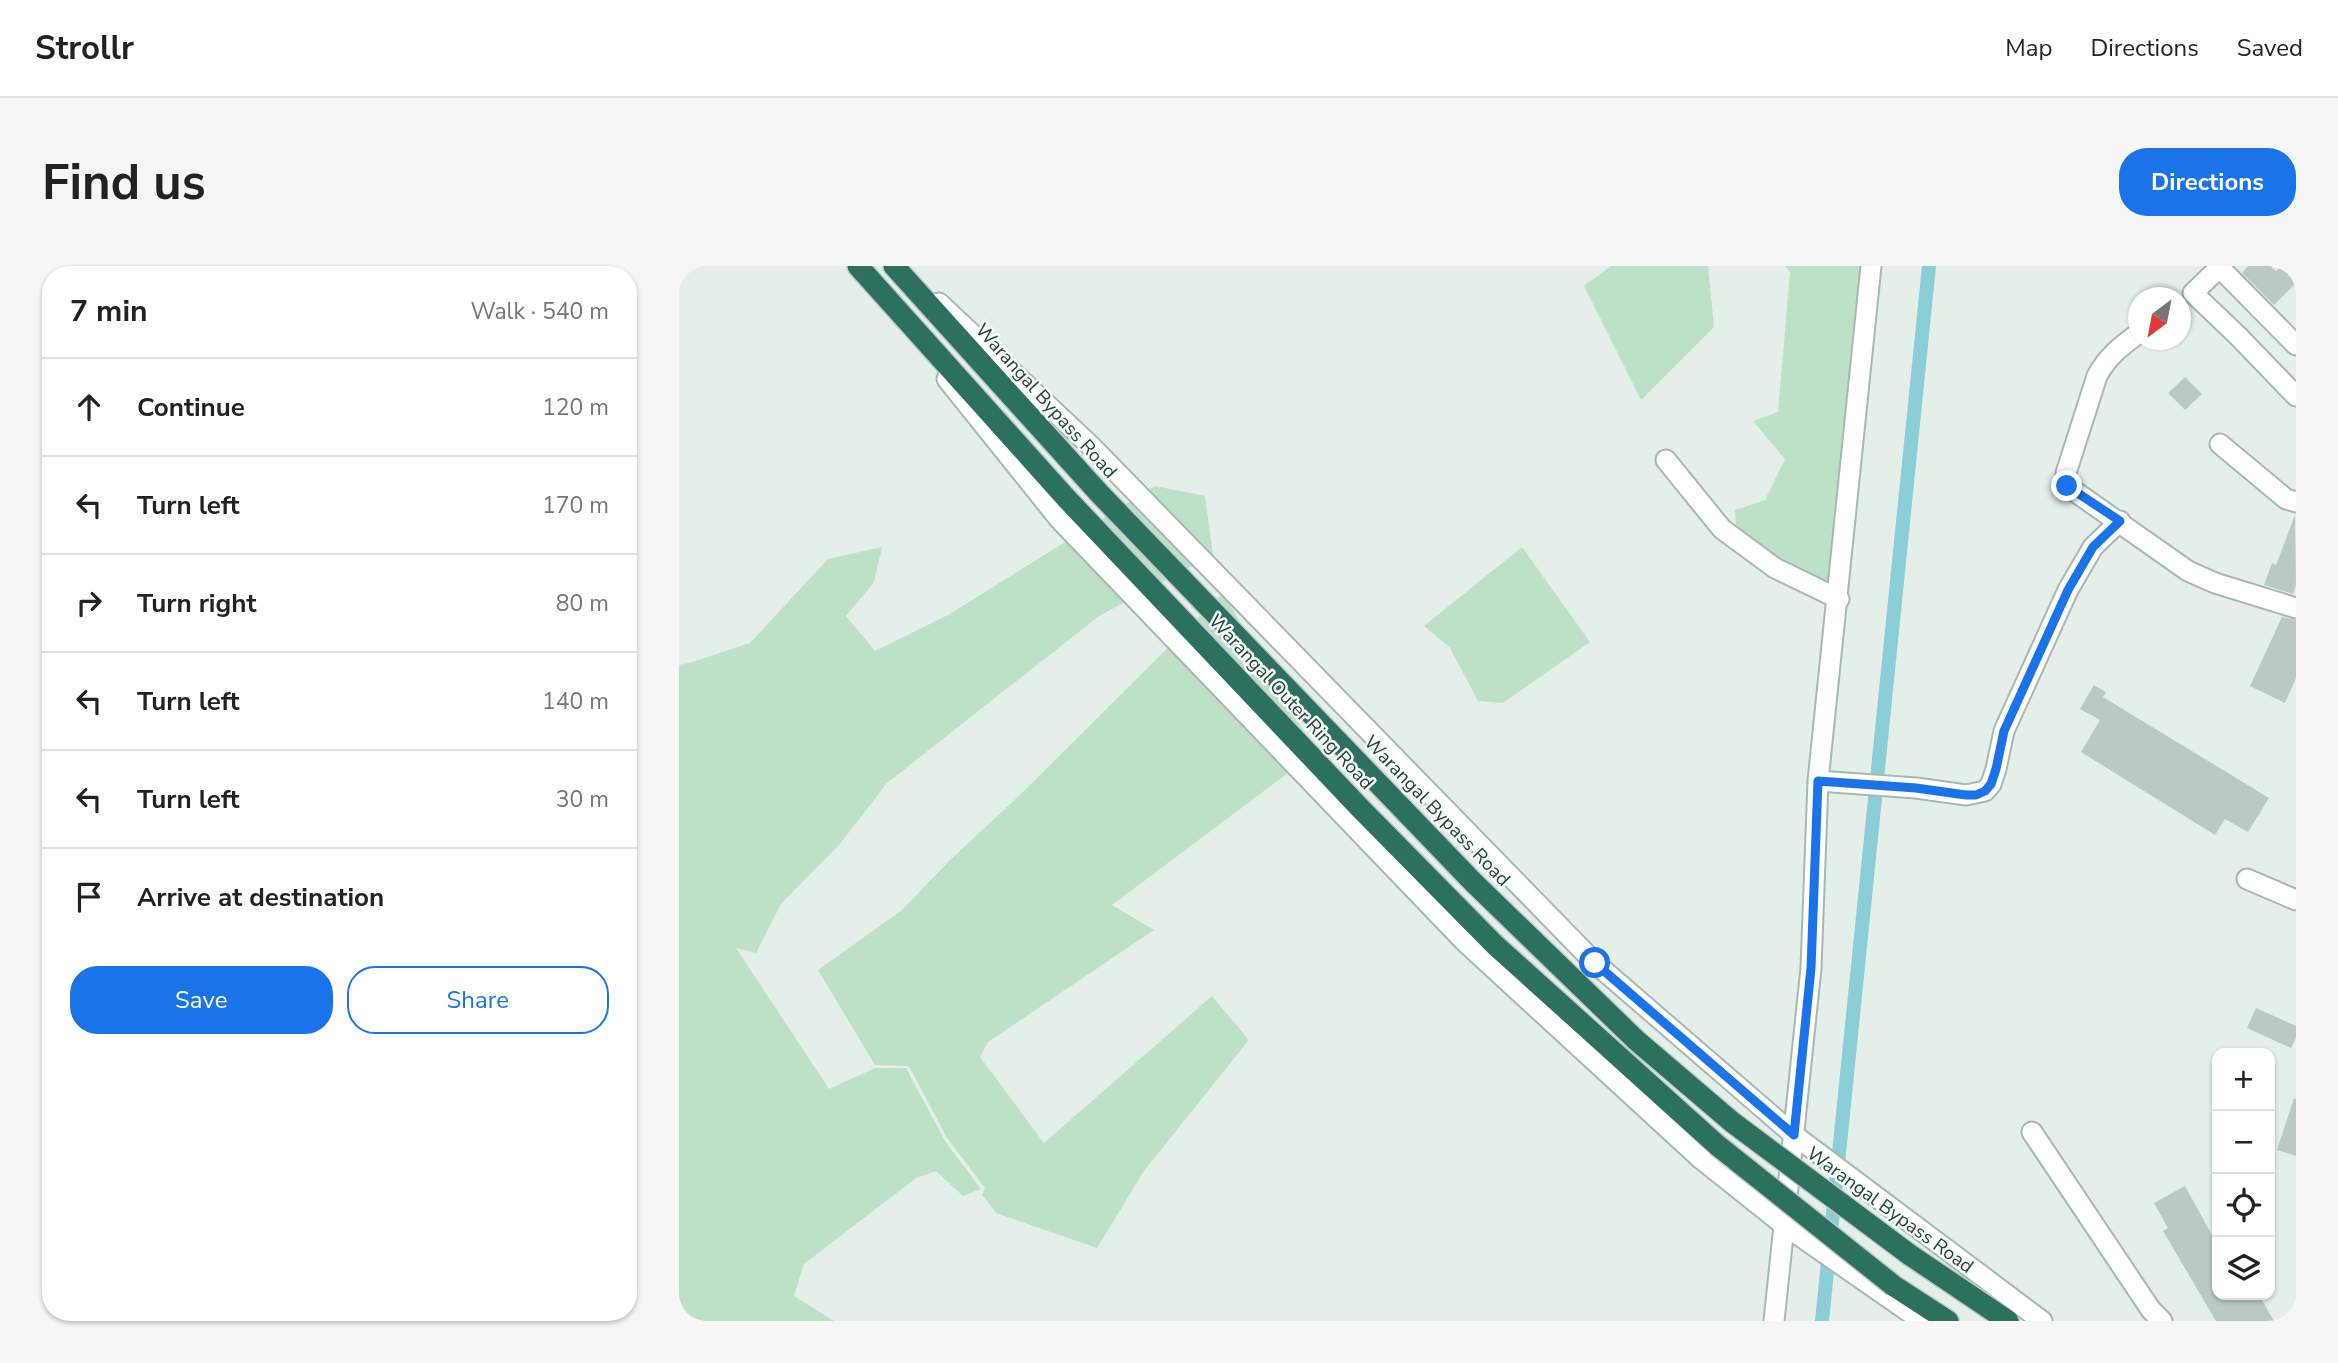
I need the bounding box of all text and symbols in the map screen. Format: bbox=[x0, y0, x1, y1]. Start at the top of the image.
text: Strollr bbox=[35, 26, 134, 71]
text: Map bbox=[2005, 32, 2052, 64]
text: Directions bbox=[2090, 32, 2199, 64]
text: Saved bbox=[2237, 32, 2303, 64]
button: Directions bbox=[2119, 148, 2296, 216]
text: Find us bbox=[42, 149, 206, 216]
north arrow bbox=[2128, 287, 2191, 350]
text: 7 min bbox=[70, 291, 148, 332]
text: Walk · 540 m bbox=[470, 296, 609, 327]
street label: Warangal Bypass Road bbox=[969, 318, 1123, 484]
icon: ahead bbox=[70, 388, 108, 426]
text: Continue bbox=[137, 390, 245, 425]
text: 120 m bbox=[542, 392, 609, 423]
route end bbox=[2051, 470, 2082, 501]
icon: left bbox=[70, 486, 108, 524]
text: Turn left bbox=[137, 488, 240, 523]
text: 170 m bbox=[542, 490, 609, 521]
icon: right bbox=[70, 584, 108, 622]
text: Turn right bbox=[137, 586, 256, 621]
text: 80 m bbox=[556, 588, 609, 619]
street label: Warangal Outer Ring Road bbox=[1203, 609, 1379, 795]
icon: left bbox=[70, 682, 108, 720]
text: Turn left bbox=[137, 684, 240, 719]
text: 140 m bbox=[542, 686, 609, 717]
street label: Warangal Bypass Road bbox=[1358, 730, 1516, 892]
icon: left bbox=[70, 780, 108, 818]
text: Turn left bbox=[137, 782, 240, 817]
text: 30 m bbox=[556, 784, 609, 815]
icon: arrive bbox=[70, 878, 108, 916]
text: Arrive at destination bbox=[137, 880, 384, 915]
route start bbox=[1579, 947, 1610, 978]
button: Save bbox=[70, 966, 333, 1034]
button: Share bbox=[347, 966, 609, 1034]
map controls bbox=[2212, 1048, 2275, 1300]
button: + bbox=[2212, 1048, 2275, 1111]
button: − bbox=[2212, 1111, 2275, 1174]
street label: Warangal Bypass Road bbox=[1801, 1141, 1979, 1279]
button: locate bbox=[2212, 1174, 2275, 1237]
button: layers bbox=[2212, 1237, 2275, 1300]

